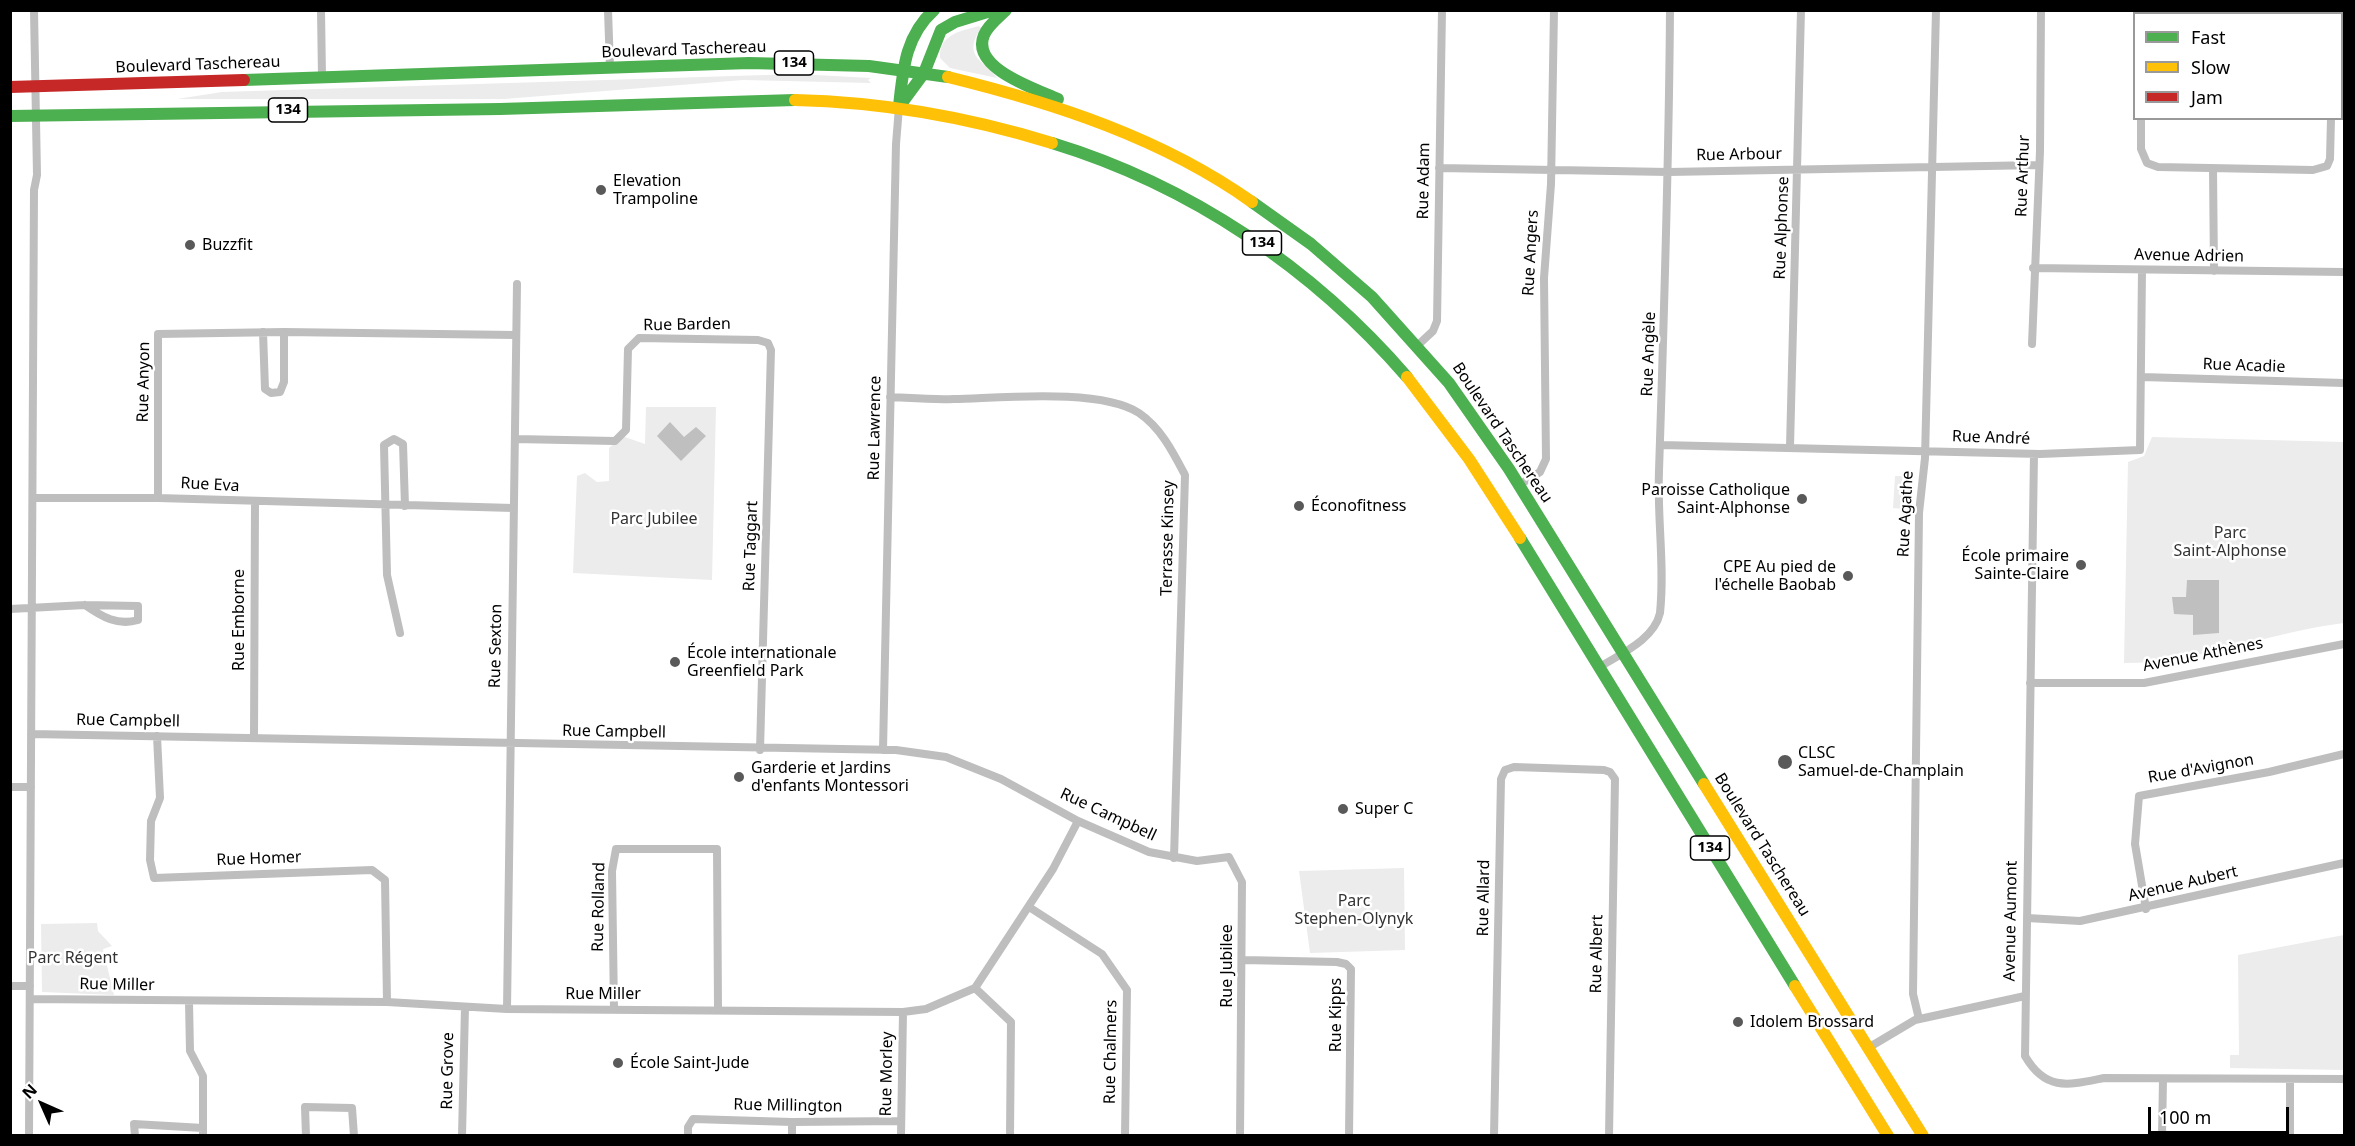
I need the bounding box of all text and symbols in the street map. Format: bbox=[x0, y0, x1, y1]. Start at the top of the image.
legend bbox=[2133, 12, 2343, 120]
text: Fast bbox=[2191, 25, 2226, 49]
street label: Boulevard Taschereau bbox=[601, 38, 767, 62]
road number: 134 bbox=[774, 51, 814, 75]
street label: Boulevard Taschereau bbox=[115, 53, 281, 77]
text: Slow bbox=[2191, 55, 2230, 79]
text: Jam bbox=[2191, 85, 2223, 109]
road number: 134 bbox=[268, 98, 308, 122]
street label: Rue Arthur bbox=[2012, 135, 2034, 217]
street label: Rue Adam bbox=[1414, 142, 1434, 220]
street label: Rue Arbour bbox=[1696, 145, 1782, 165]
place label: Elevation Trampoline bbox=[613, 171, 698, 209]
street label: Rue Alphonse bbox=[1771, 176, 1793, 280]
marker: Elevation Trampoline bbox=[594, 183, 608, 197]
street label: Rue Angers bbox=[1519, 209, 1543, 297]
road number: 134 bbox=[1242, 231, 1282, 255]
place label: Buzzfit bbox=[202, 235, 253, 255]
marker: Buzzfit bbox=[183, 238, 197, 252]
street label: Avenue Adrien bbox=[2134, 245, 2244, 267]
street label: Rue Angèle bbox=[1638, 311, 1660, 397]
street label: Rue Barden bbox=[643, 315, 731, 335]
street label: Rue Anyon bbox=[134, 341, 154, 423]
street label: Rue Acadie bbox=[2202, 355, 2286, 377]
street label: Boulevard Taschereau bbox=[1448, 359, 1556, 507]
street label: Rue Lawrence bbox=[864, 375, 886, 481]
street label: Rue André bbox=[1952, 427, 2030, 449]
street label: Rue Agathe bbox=[1894, 470, 1918, 558]
street label: Rue Eva bbox=[180, 474, 240, 496]
street label: Terrasse Kinsey bbox=[1157, 480, 1179, 596]
place label: Paroisse Catholique Saint-Alphonse bbox=[1641, 480, 1790, 518]
marker: Paroisse Catholique Saint-Alphonse bbox=[1795, 492, 1809, 506]
place label: Éconofitness bbox=[1311, 496, 1406, 516]
marker: Éconofitness bbox=[1292, 499, 1306, 513]
street label: Rue Taggart bbox=[740, 500, 762, 592]
park label: Parc Jubilee bbox=[610, 509, 698, 529]
park label: Parc Saint-Alphonse bbox=[2173, 523, 2287, 561]
place label: École primaire Sainte-Claire bbox=[1961, 546, 2069, 584]
place label: CPE Au pied de l'échelle Baobab bbox=[1714, 557, 1836, 595]
marker: École primaire Sainte-Claire bbox=[2074, 558, 2088, 572]
street label: Rue Emborne bbox=[229, 569, 249, 671]
marker: CPE Au pied de l'échelle Baobab bbox=[1841, 569, 1855, 583]
street label: Rue Sexton bbox=[486, 604, 506, 688]
street label: Avenue Athènes bbox=[2141, 634, 2265, 676]
place label: École internationale Greenfield Park bbox=[687, 643, 836, 681]
marker: École internationale Greenfield Park bbox=[668, 655, 682, 669]
street label: Rue Campbell bbox=[76, 710, 180, 732]
street label: Rue Campbell bbox=[562, 721, 666, 743]
place label: CLSC Samuel-de-Champlain bbox=[1798, 743, 1964, 781]
street label: Rue d'Avignon bbox=[2147, 750, 2255, 788]
marker: CLSC Samuel-de-Champlain bbox=[1776, 753, 1794, 771]
place label: Garderie et Jardins d'enfants Montessori bbox=[751, 758, 909, 796]
marker: Garderie et Jardins d'enfants Montessori bbox=[732, 770, 746, 784]
street label: Boulevard Taschereau bbox=[1710, 770, 1814, 920]
street label: Rue Campbell bbox=[1057, 784, 1159, 846]
place label: Super C bbox=[1355, 799, 1413, 819]
marker: Super C bbox=[1336, 802, 1350, 816]
road number: 134 bbox=[1690, 836, 1730, 860]
street label: Rue Homer bbox=[216, 848, 302, 870]
street label: Rue Allard bbox=[1474, 860, 1494, 936]
street label: Avenue Aumont bbox=[2000, 860, 2022, 982]
street label: Rue Rolland bbox=[589, 862, 609, 952]
street label: Avenue Aubert bbox=[2126, 862, 2240, 906]
park label: Parc Stephen-Olynyk bbox=[1295, 891, 1413, 929]
street label: Rue Albert bbox=[1587, 915, 1607, 993]
street label: Rue Jubilee bbox=[1217, 924, 1237, 1008]
park label: Parc Régent bbox=[28, 948, 118, 968]
street label: Rue Miller bbox=[79, 975, 155, 995]
street label: Rue Kipps bbox=[1326, 978, 1346, 1052]
street label: Rue Miller bbox=[565, 984, 641, 1004]
street label: Rue Chalmers bbox=[1100, 1000, 1122, 1104]
place label: Idolem Brossard bbox=[1750, 1012, 1874, 1032]
marker: Idolem Brossard bbox=[1731, 1015, 1745, 1029]
street label: Rue Morley bbox=[877, 1031, 897, 1117]
street label: Rue Grove bbox=[438, 1032, 458, 1110]
place label: École Saint-Jude bbox=[630, 1053, 749, 1073]
marker: École Saint-Jude bbox=[611, 1056, 625, 1070]
north arrow bbox=[12, 1074, 72, 1134]
text: N bbox=[17, 1079, 42, 1104]
street label: Rue Millington bbox=[733, 1095, 843, 1117]
scale bar bbox=[2151, 1095, 2292, 1133]
text: 100 m bbox=[2159, 1105, 2211, 1129]

